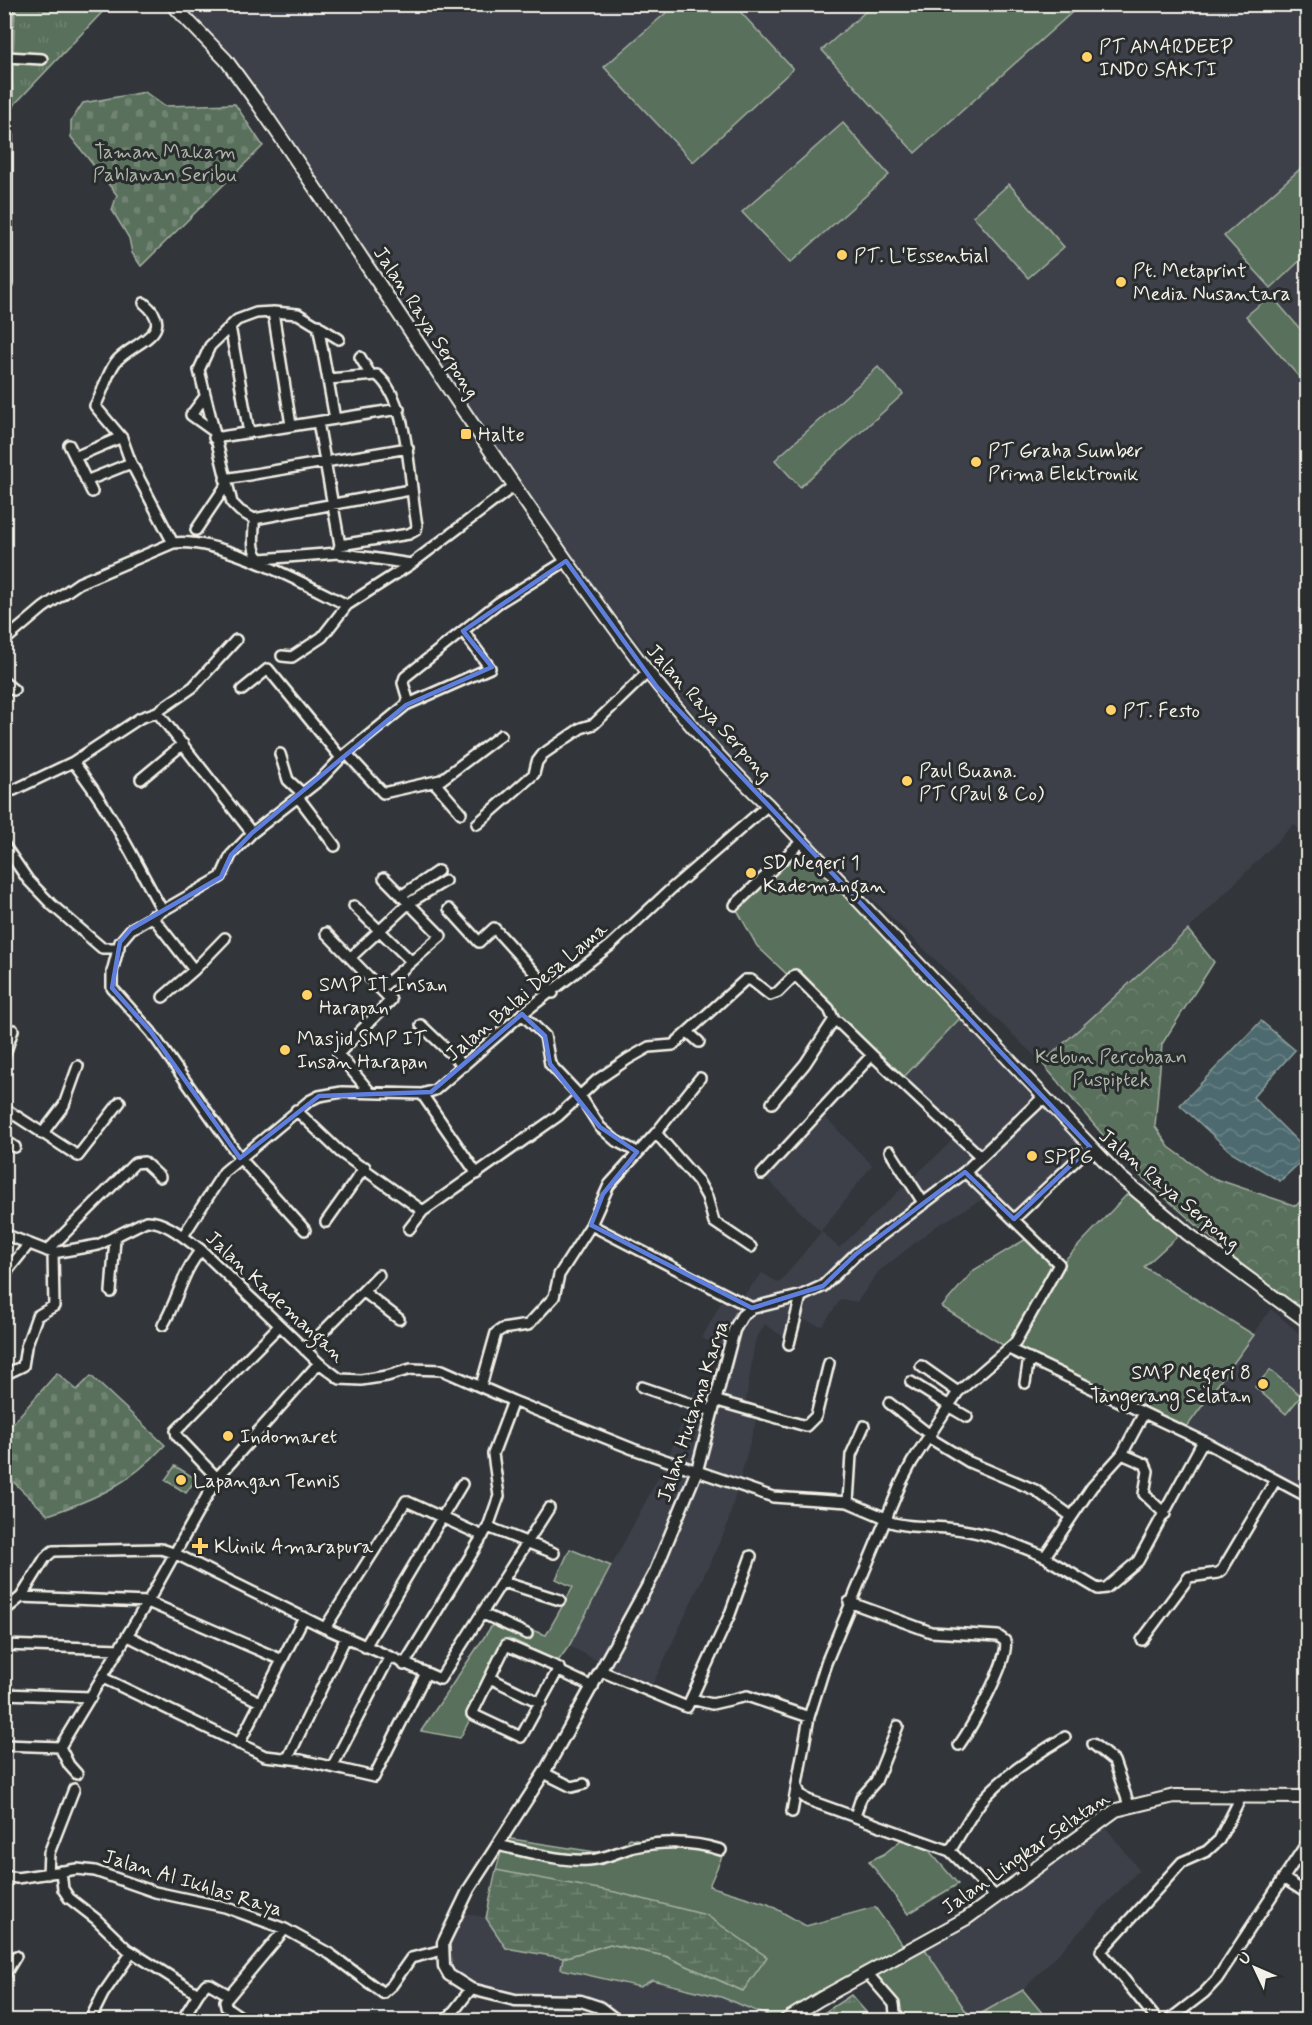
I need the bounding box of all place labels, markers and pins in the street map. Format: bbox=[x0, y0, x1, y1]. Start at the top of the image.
place label: PT AMARDEEP INDO SAKTI bbox=[1099, 34, 1233, 84]
marker: PT AMARDEEP INDO SAKTI bbox=[1080, 50, 1094, 64]
place label: PT. L'Essential bbox=[854, 243, 989, 270]
marker: PT. L'Essential bbox=[835, 248, 849, 262]
place label: Pt. Metaprint Media Nusantara bbox=[1133, 258, 1291, 308]
marker: Pt. Metaprint Media Nusantara bbox=[1114, 275, 1128, 289]
place label: Halte bbox=[478, 422, 525, 449]
marker: Halte bbox=[459, 427, 473, 441]
place label: PT Graha Sumber Prima Elektronik bbox=[988, 438, 1143, 488]
marker: PT Graha Sumber Prima Elektronik bbox=[969, 455, 983, 469]
place label: PT. Festo bbox=[1123, 698, 1200, 725]
marker: PT. Festo bbox=[1104, 703, 1118, 717]
place label: Paul Buana. PT (Paul & Co) bbox=[919, 758, 1044, 808]
marker: Paul Buana. PT (Paul & Co) bbox=[900, 774, 914, 788]
place label: SD Negeri 1 Kademangan bbox=[763, 850, 886, 902]
marker: SD Negeri 1 Kademangan bbox=[744, 866, 758, 880]
place label: SMP IT Insan Harapan bbox=[319, 972, 447, 1022]
marker: SMP IT Insan Harapan bbox=[300, 988, 314, 1002]
place label: Masjid SMP IT Insan Harapan bbox=[297, 1026, 428, 1076]
marker: Masjid SMP IT Insan Harapan bbox=[278, 1043, 292, 1057]
place label: SPPG bbox=[1044, 1144, 1093, 1171]
marker: SPPG bbox=[1025, 1149, 1039, 1163]
place label: SMP Negeri 8 Tangerang Selatan bbox=[1090, 1360, 1251, 1411]
marker: SMP Negeri 8 Tangerang Selatan bbox=[1256, 1377, 1270, 1391]
place label: Indomaret bbox=[240, 1424, 337, 1451]
marker: Indomaret bbox=[221, 1429, 235, 1443]
place label: Lapangan Tennis bbox=[193, 1468, 340, 1495]
marker: Lapangan Tennis bbox=[174, 1473, 188, 1487]
place label: Klinik Amarapura bbox=[214, 1534, 374, 1561]
marker: Klinik Amarapura bbox=[191, 1537, 209, 1555]

